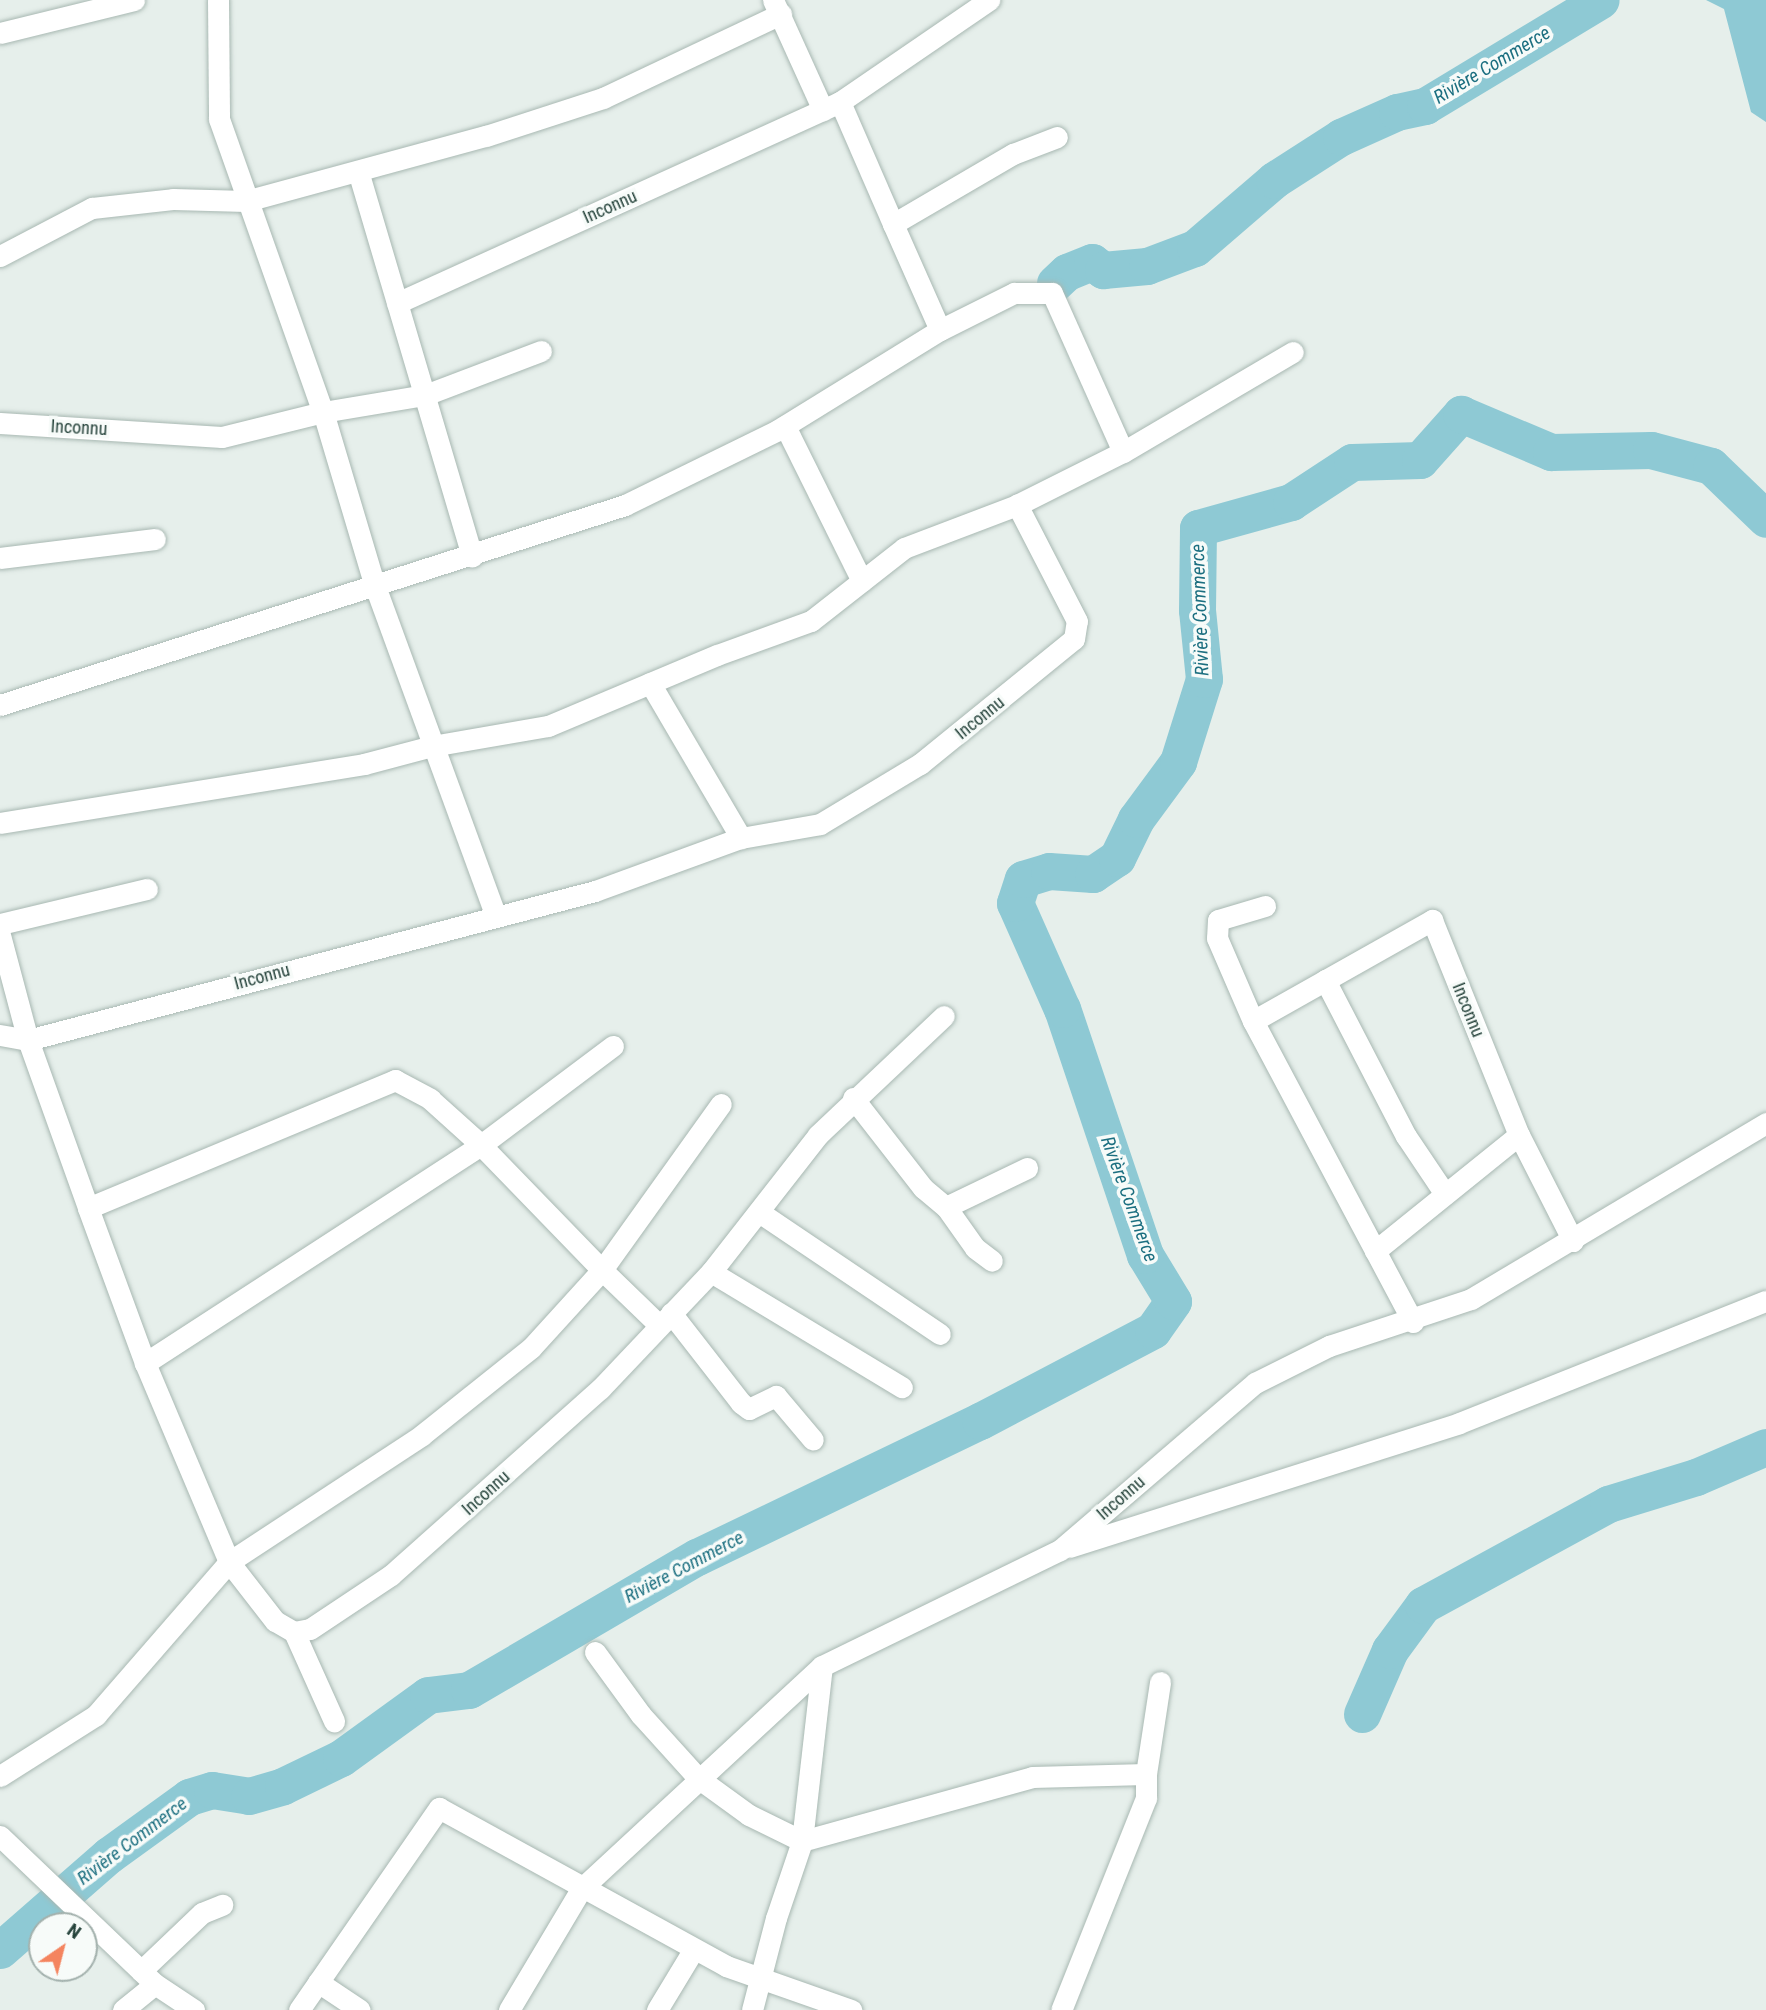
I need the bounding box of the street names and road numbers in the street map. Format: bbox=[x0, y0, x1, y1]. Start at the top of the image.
street label: Inconnu bbox=[580, 186, 640, 228]
street label: Inconnu bbox=[50, 416, 108, 440]
street label: Inconnu bbox=[951, 692, 1009, 744]
street label: Inconnu bbox=[232, 959, 292, 995]
street label: Inconnu bbox=[1447, 980, 1489, 1040]
street label: Inconnu bbox=[458, 1466, 514, 1520]
street label: Inconnu bbox=[1093, 1471, 1149, 1525]

